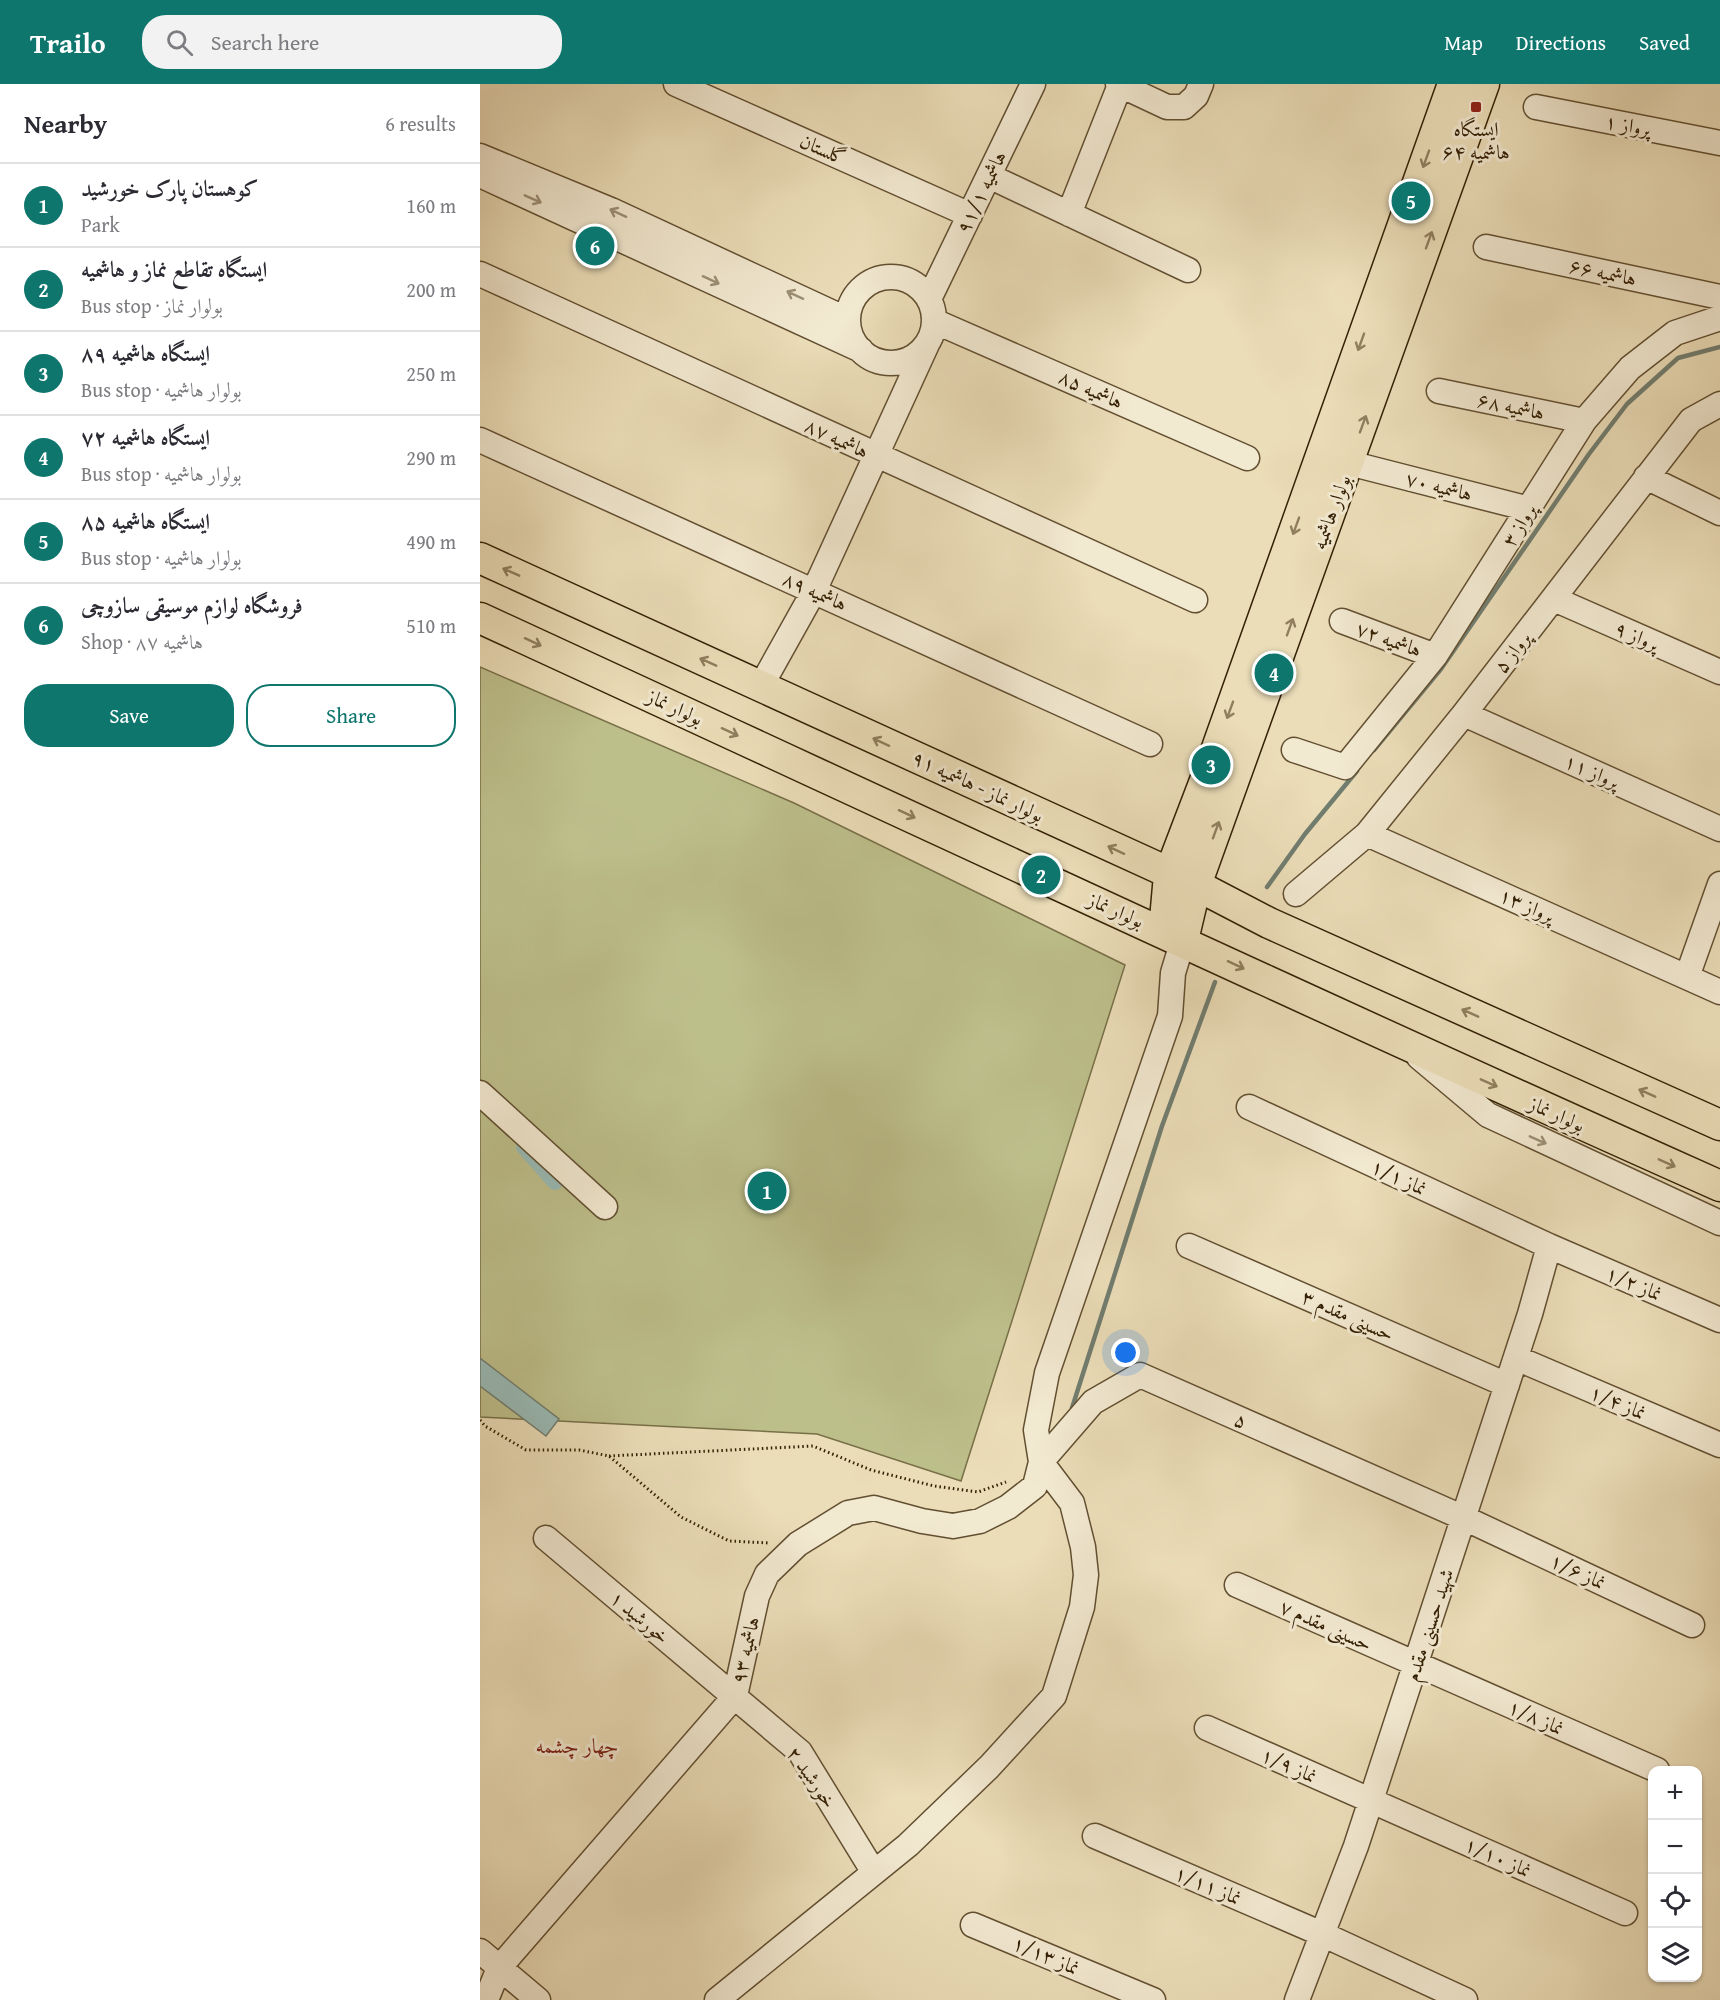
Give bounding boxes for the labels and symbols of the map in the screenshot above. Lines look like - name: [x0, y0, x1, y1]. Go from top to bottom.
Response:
- marker: ایستگاه هاشمیه ۶۴: [1469, 100, 1483, 114]
- street label: پرواز ۱: [1603, 106, 1656, 144]
- place label: ایستگاه هاشمیه ۶۴: [1442, 114, 1510, 166]
- street label: گلستان: [795, 126, 851, 172]
- street label: هاشمیه ۹۱/۱: [948, 145, 1013, 238]
- one-way arrow: [1420, 149, 1431, 168]
- pin: 5: [1392, 178, 1430, 224]
- one-way arrow: [524, 194, 542, 205]
- one-way arrow: [610, 207, 628, 219]
- pin: 6: [576, 224, 614, 268]
- one-way arrow: [1424, 231, 1435, 250]
- street label: هاشمیه ۶۶: [1567, 250, 1639, 293]
- one-way arrow: [701, 275, 719, 287]
- one-way arrow: [787, 289, 805, 300]
- one-way arrow: [1354, 333, 1365, 351]
- street label: هاشمیه ۸۵: [1054, 361, 1128, 416]
- street label: هاشمیه ۶۸: [1475, 384, 1547, 427]
- street label: هاشمیه ۸۷: [800, 410, 874, 465]
- one-way arrow: [1358, 415, 1369, 434]
- street label: هاشمیه ۷۰: [1403, 463, 1476, 508]
- street label: بولوار هاشمیه: [1304, 470, 1357, 553]
- street label: پرواز ۳: [1494, 495, 1544, 552]
- one-way arrow: [1289, 516, 1300, 535]
- street label: هاشمیه ۸۹: [778, 563, 852, 618]
- one-way arrow: [503, 566, 521, 578]
- street label: هاشمیه ۷۲: [1352, 613, 1426, 664]
- street label: پرواز ۹: [1610, 613, 1666, 659]
- one-way arrow: [1285, 618, 1296, 637]
- street label: پرواز ۵: [1486, 623, 1539, 679]
- one-way arrow: [524, 637, 542, 649]
- pin: 4: [1254, 650, 1294, 696]
- one-way arrow: [699, 656, 718, 667]
- street label: بولوار نماز: [640, 680, 708, 732]
- one-way arrow: [1224, 700, 1235, 719]
- one-way arrow: [720, 727, 738, 739]
- one-way arrow: [873, 735, 891, 747]
- street label: بولوار نماز - هاشمیه ۹۱: [907, 742, 1049, 829]
- pin: 3: [1192, 742, 1230, 788]
- street label: پرواز ۱۱: [1560, 746, 1627, 797]
- one-way arrow: [897, 808, 915, 820]
- one-way arrow: [1211, 821, 1222, 840]
- one-way arrow: [1107, 844, 1125, 855]
- pin: 2: [1022, 852, 1060, 898]
- street label: پرواز ۱۳: [1495, 880, 1562, 931]
- street label: بولوار نماز: [1081, 883, 1149, 935]
- one-way arrow: [1227, 960, 1245, 972]
- one-way arrow: [1461, 1007, 1479, 1018]
- one-way arrow: [1480, 1078, 1498, 1089]
- one-way arrow: [1639, 1086, 1657, 1098]
- street label: بولوار نماز: [1522, 1087, 1590, 1139]
- one-way arrow: [1529, 1135, 1547, 1147]
- street label: نماز ۱/۱: [1367, 1151, 1432, 1202]
- one-way arrow: [1658, 1158, 1676, 1169]
- pin: 1: [748, 1168, 786, 1214]
- street label: نماز ۱/۲: [1602, 1258, 1667, 1307]
- street label: حسینی مقدم ۳: [1296, 1281, 1399, 1351]
- your location: [1111, 1338, 1140, 1367]
- street label: نماز ۱/۴: [1586, 1377, 1651, 1426]
- street label: ۵: [1230, 1404, 1252, 1435]
- street label: نماز ۱/۶: [1546, 1545, 1611, 1596]
- street label: شهید حسینی مقدم: [1397, 1565, 1464, 1686]
- street label: خورشید ۱: [604, 1583, 676, 1650]
- street label: حسینی مقدم ۷: [1274, 1591, 1377, 1661]
- street label: هاشمیه ۹۳: [723, 1614, 766, 1686]
- street label: نماز ۱/۸: [1504, 1691, 1569, 1742]
- district label: چهار چشمه: [535, 1730, 619, 1761]
- street label: نماز ۱/۹: [1257, 1739, 1322, 1790]
- street label: خورشید ۲: [781, 1740, 844, 1814]
- street label: نماز ۱/۱۰: [1460, 1829, 1536, 1884]
- street label: نماز ۱/۱۱: [1170, 1857, 1246, 1912]
- street label: نماز ۱/۱۳: [1008, 1927, 1084, 1982]

